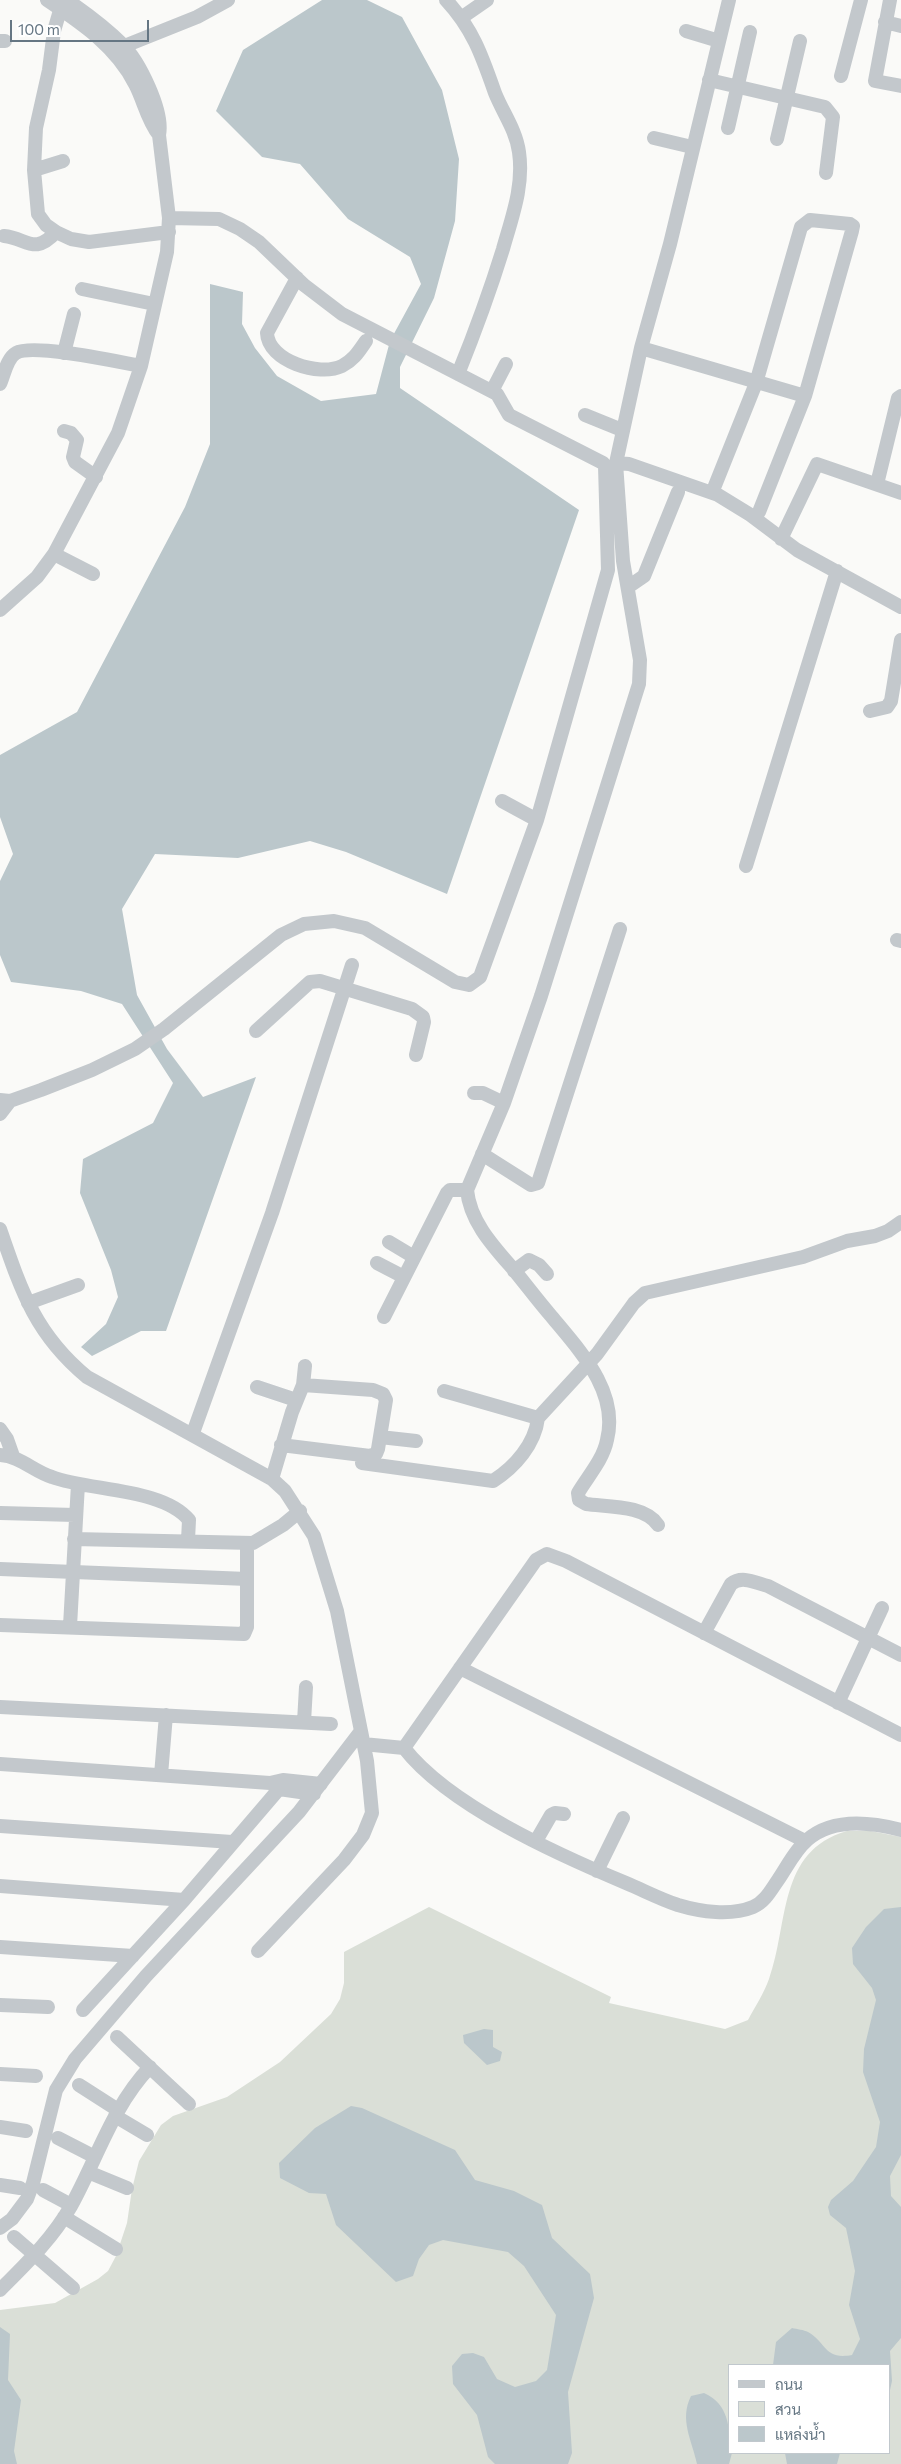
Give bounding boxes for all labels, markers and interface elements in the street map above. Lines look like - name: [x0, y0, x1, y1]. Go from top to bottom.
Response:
- scale bar: [12, 10, 151, 42]
- text: 100 m: [18, 20, 60, 38]
- legend: [728, 2364, 891, 2454]
- text: ถนน: [775, 2375, 803, 2393]
- text: สวน: [775, 2400, 801, 2418]
- text: แหล่งน้ำ: [775, 2425, 826, 2443]

